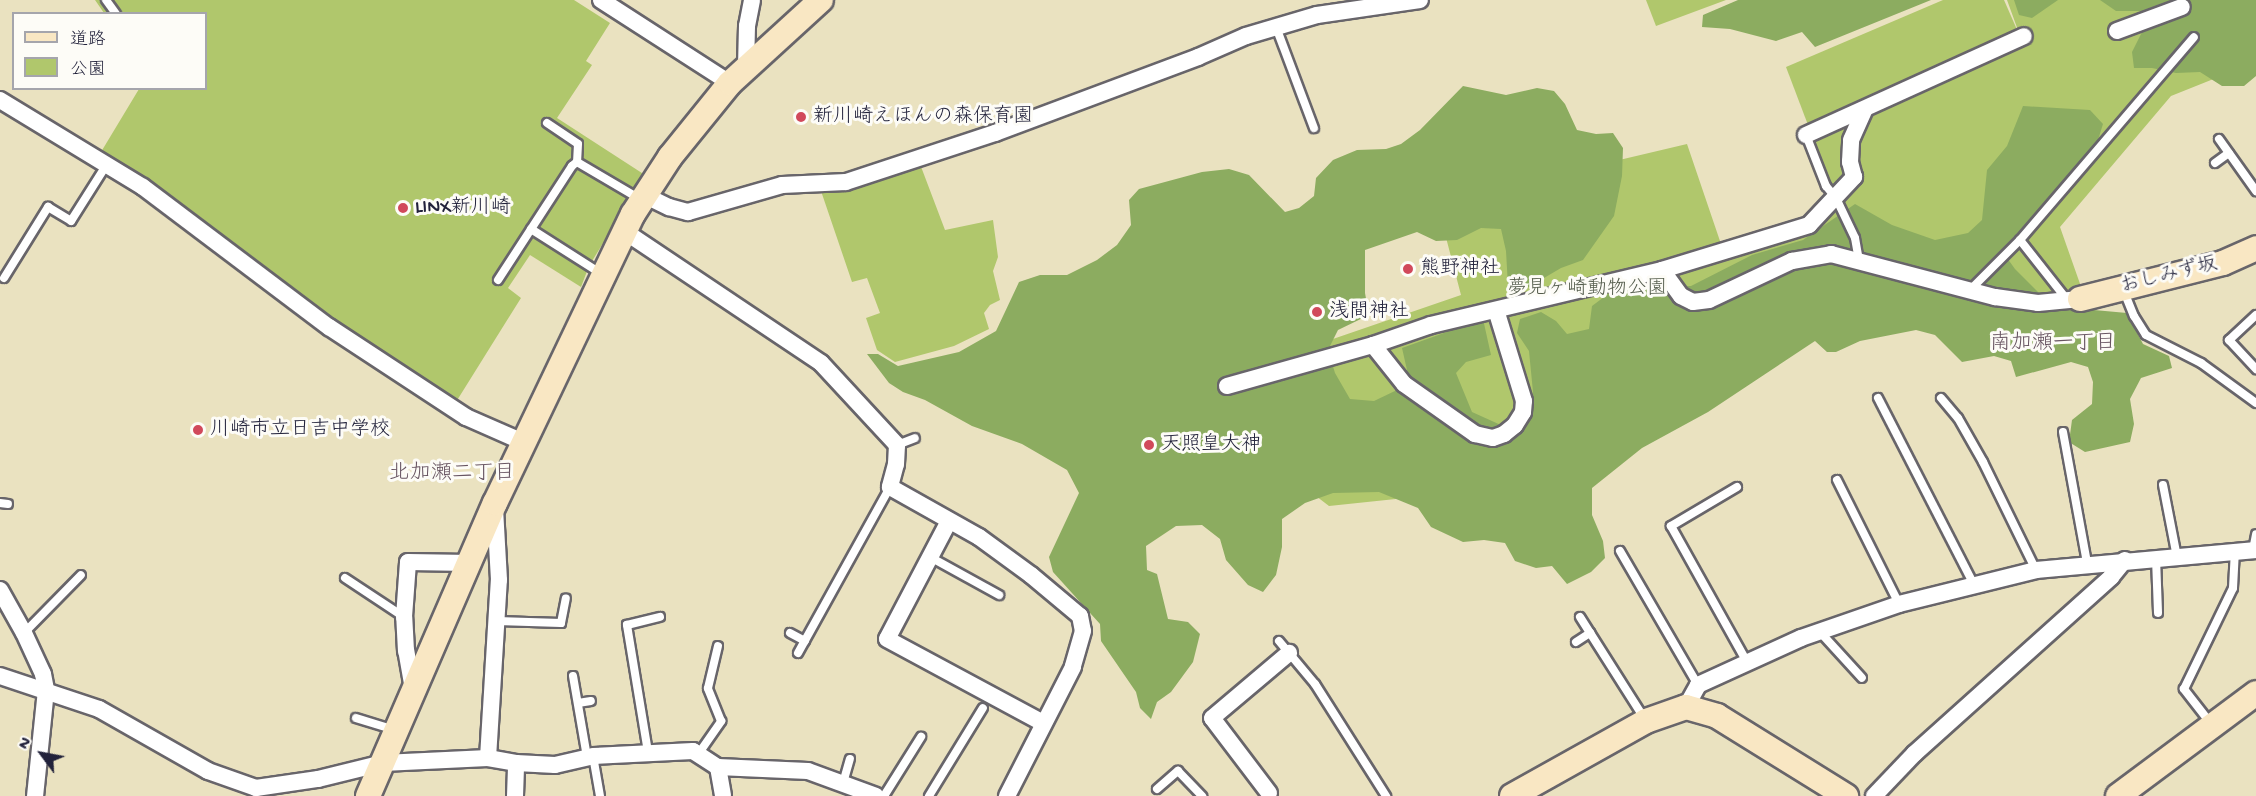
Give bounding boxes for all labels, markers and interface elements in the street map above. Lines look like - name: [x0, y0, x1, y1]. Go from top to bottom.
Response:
- legend: [12, 12, 207, 90]
- text: 道路: [70, 30, 106, 51]
- text: 公園: [70, 60, 106, 81]
- place label: 新川崎えほんの森保育園: [813, 105, 1033, 129]
- marker: 新川崎えほんの森保育園: [794, 110, 808, 124]
- place label: LINX新川崎: [415, 196, 511, 220]
- marker: LINX新川崎: [396, 201, 410, 215]
- street label: おしみず坂: [2118, 252, 2220, 300]
- place label: 熊野神社: [1420, 257, 1500, 281]
- marker: 熊野神社: [1401, 262, 1415, 276]
- park label: 夢見ヶ崎動物公園: [1507, 277, 1667, 301]
- place label: 浅間神社: [1329, 300, 1409, 324]
- marker: 浅間神社: [1310, 305, 1324, 319]
- district label: 南加瀬一丁目: [1990, 332, 2116, 358]
- place label: 川崎市立日吉中学校: [210, 418, 390, 442]
- marker: 川崎市立日吉中学校: [191, 423, 205, 437]
- place label: 天照皇大神: [1161, 433, 1261, 457]
- marker: 天照皇大神: [1142, 438, 1156, 452]
- district label: 北加瀬二丁目: [389, 462, 515, 488]
- north arrow: [12, 724, 72, 784]
- text: N: [15, 735, 37, 754]

